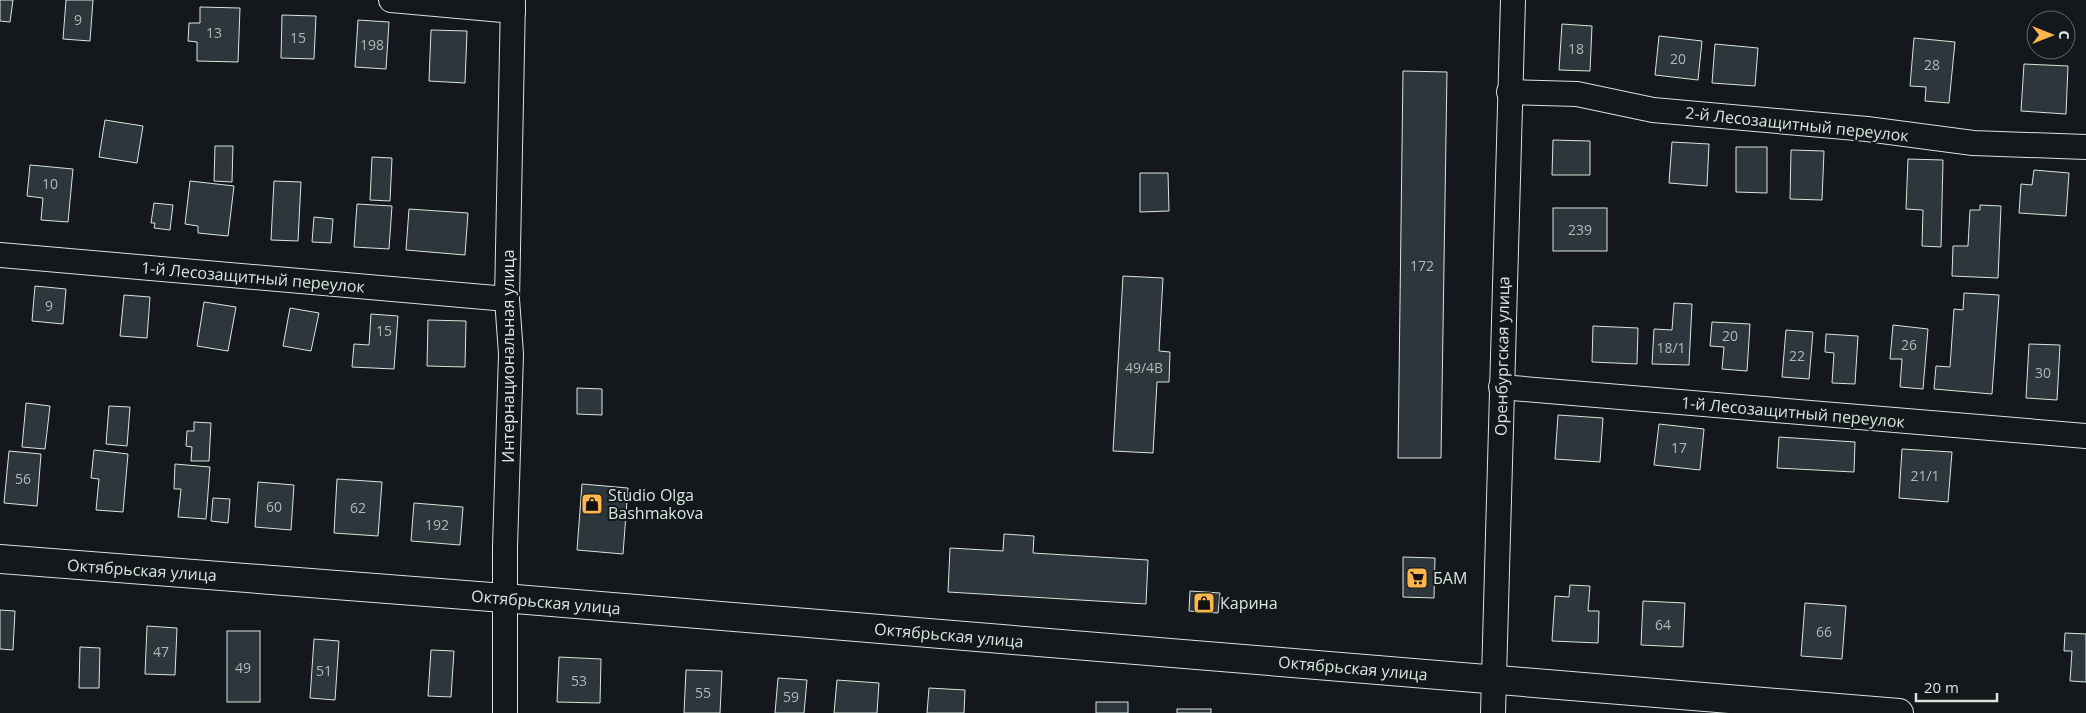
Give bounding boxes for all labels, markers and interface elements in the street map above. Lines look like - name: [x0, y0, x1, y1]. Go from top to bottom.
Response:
- house number: 9: [74, 10, 82, 29]
- north arrow: [2026, 10, 2076, 60]
- house number: 13: [206, 23, 222, 42]
- house number: 15: [290, 28, 306, 47]
- text: С: [2055, 31, 2074, 40]
- house number: 198: [360, 35, 384, 54]
- house number: 18: [1568, 39, 1584, 58]
- house number: 20: [1670, 49, 1686, 68]
- house number: 28: [1924, 55, 1940, 74]
- street label: 2-й Лесозащитный переулок: [1684, 101, 1910, 147]
- house number: 10: [42, 174, 58, 193]
- house number: 239: [1568, 220, 1592, 239]
- street label: Интернациональная улица: [497, 249, 519, 463]
- street label: 1-й Лесозащитный переулок: [140, 256, 366, 298]
- house number: 172: [1410, 256, 1434, 275]
- street label: Оренбургская улица: [1490, 276, 1514, 436]
- house number: 9: [45, 296, 53, 315]
- house number: 15: [376, 321, 392, 340]
- house number: 20: [1722, 326, 1738, 345]
- house number: 26: [1901, 335, 1917, 354]
- house number: 18/1: [1656, 338, 1686, 357]
- house number: 22: [1789, 346, 1805, 365]
- house number: 49/4В: [1125, 358, 1163, 377]
- house number: 30: [2035, 363, 2051, 382]
- street label: 1-й Лесозащитный переулок: [1680, 391, 1906, 433]
- house number: 17: [1671, 438, 1687, 457]
- house number: 21/1: [1910, 466, 1940, 485]
- house number: 56: [15, 469, 31, 488]
- place label: Studio Olga Bashmakova: [608, 484, 703, 524]
- shop icon: Studio Olga Bashmakova: [580, 492, 604, 516]
- house number: 60: [266, 497, 282, 516]
- house number: 62: [350, 498, 366, 517]
- house number: 192: [425, 515, 449, 534]
- street label: Октябрьская улица: [66, 554, 218, 586]
- supermarket icon: БАМ: [1405, 566, 1429, 590]
- place label: БАМ: [1433, 567, 1467, 589]
- street label: Октябрьская улица: [470, 585, 622, 619]
- shop icon: Карина: [1192, 591, 1216, 615]
- place label: Карина: [1220, 592, 1278, 614]
- house number: 64: [1655, 615, 1671, 634]
- street label: Октябрьская улица: [873, 618, 1025, 652]
- house number: 66: [1816, 622, 1832, 641]
- house number: 47: [153, 642, 169, 661]
- street label: Октябрьская улица: [1277, 651, 1429, 685]
- house number: 49: [235, 658, 251, 677]
- house number: 51: [316, 661, 332, 680]
- scale bar: [1916, 670, 1997, 702]
- house number: 53: [571, 671, 587, 690]
- text: 20 m: [1924, 677, 1959, 697]
- house number: 55: [695, 683, 711, 702]
- house number: 59: [783, 687, 799, 706]

